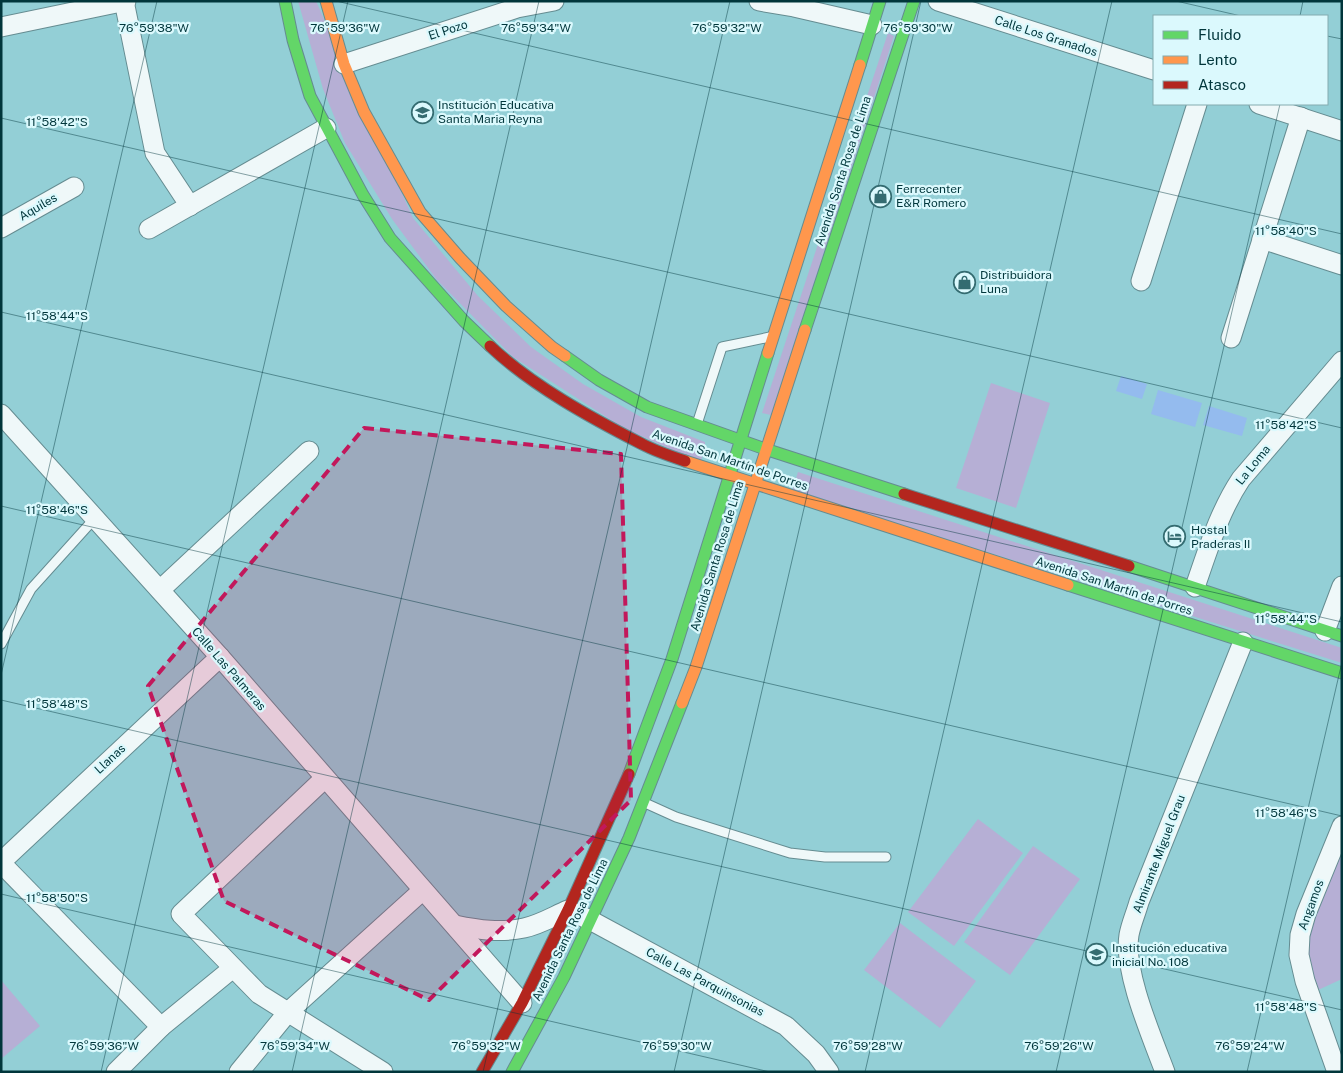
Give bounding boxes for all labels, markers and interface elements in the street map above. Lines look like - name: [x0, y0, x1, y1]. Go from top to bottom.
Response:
- street label: Calle Los Granados: [993, 13, 1099, 59]
- legend: [1153, 15, 1328, 105]
- street label: El Pozo: [427, 17, 470, 43]
- text: 76°59'38"W: [119, 21, 190, 35]
- text: 76°59'36"W: [310, 21, 380, 35]
- text: 76°59'34"W: [501, 21, 571, 35]
- text: 76°59'32"W: [692, 21, 762, 35]
- text: 76°59'30"W: [883, 21, 953, 35]
- text: Fluido: [1198, 26, 1241, 43]
- text: Lento: [1198, 51, 1237, 68]
- text: Atasco: [1198, 76, 1246, 93]
- street label: Avenida Santa Rosa de Lima: [812, 94, 874, 248]
- place label: Institución Educativa Santa Maria Reyna: [438, 98, 554, 126]
- school or university icon: Institución Educativa Santa Maria Reyna: [410, 100, 434, 124]
- text: 11°58'42"S: [26, 115, 88, 129]
- place label: Ferrecenter E&R Romero: [896, 182, 966, 210]
- shop icon: Ferrecenter E&R Romero: [868, 184, 892, 208]
- street label: Aquiles: [16, 190, 60, 224]
- text: 11°58'40"S: [1255, 224, 1317, 238]
- place label: Distribuidora Luna: [980, 268, 1052, 296]
- shop icon: Distribuidora Luna: [952, 270, 976, 294]
- text: 11°58'44"S: [26, 309, 88, 323]
- text: 11°58'42"S: [1255, 418, 1317, 432]
- street label: Avenida San Martín de Porres: [650, 427, 810, 493]
- street label: La Loma: [1233, 442, 1273, 488]
- street label: Avenida Santa Rosa de Lima: [687, 479, 747, 633]
- text: 11°58'46"S: [26, 503, 88, 517]
- place label: Hostal Praderas II: [1191, 523, 1251, 551]
- hotel icon: Hostal Praderas II: [1163, 525, 1187, 549]
- street label: Avenida San Martín de Porres: [1034, 554, 1194, 618]
- text: 11°58'44"S: [1255, 612, 1317, 626]
- street label: Calle Las Palmeras: [189, 625, 269, 713]
- text: 11°58'48"S: [26, 697, 88, 711]
- street label: Llanas: [92, 741, 128, 777]
- street label: Almirante Miguel Grau: [1130, 793, 1188, 915]
- text: 11°58'46"S: [1255, 806, 1317, 820]
- street label: Avenida Santa Rosa de Lima: [529, 857, 611, 1003]
- street label: Angamos: [1295, 878, 1327, 932]
- text: 11°58'50"S: [26, 891, 88, 905]
- place label: Institución educativa inicial No. 108: [1112, 941, 1227, 969]
- school or university icon: Institución educativa inicial No. 108: [1084, 943, 1108, 967]
- street label: Calle Las Parquinsonias: [644, 945, 766, 1019]
- text: 11°58'48"S: [1255, 1000, 1317, 1014]
- text: 76°59'36"W: [69, 1039, 139, 1053]
- text: 76°59'34"W: [260, 1039, 330, 1053]
- text: 76°59'32"W: [451, 1039, 521, 1053]
- text: 76°59'30"W: [642, 1039, 712, 1053]
- text: 76°59'28"W: [833, 1039, 903, 1053]
- text: 76°59'26"W: [1024, 1039, 1094, 1053]
- text: 76°59'24"W: [1215, 1039, 1285, 1053]

